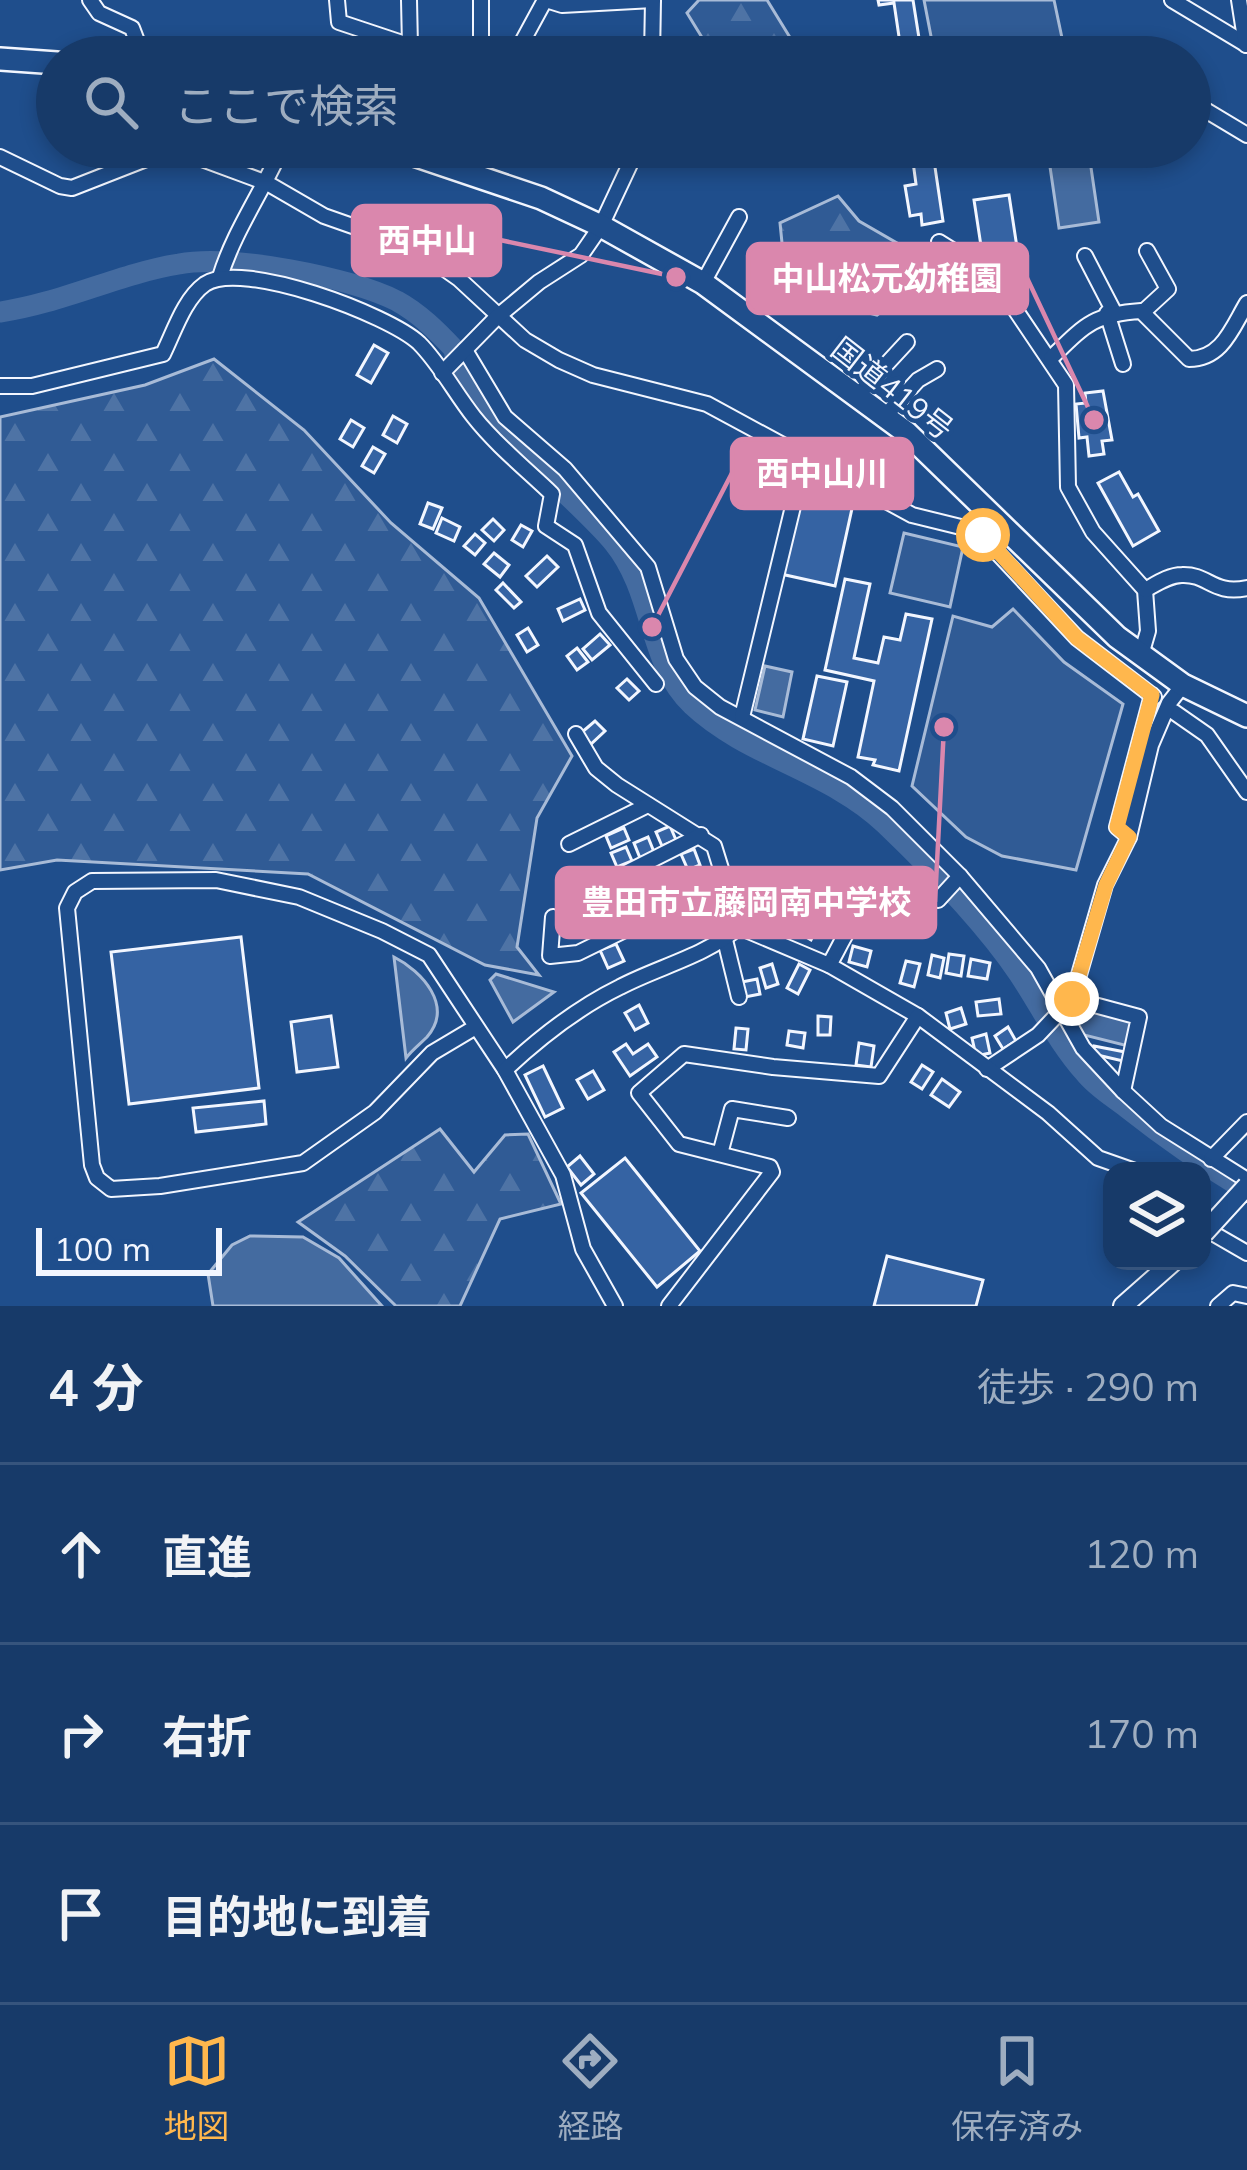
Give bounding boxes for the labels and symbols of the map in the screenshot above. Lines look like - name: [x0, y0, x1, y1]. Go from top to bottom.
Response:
- callout: 西中山: [353, 206, 500, 275]
- text: 西中山: [378, 219, 477, 260]
- callout: 中山松元幼稚園: [748, 244, 1027, 313]
- text: 中山松元幼稚園: [772, 257, 1003, 298]
- street label: 国道419号: [824, 329, 961, 448]
- callout: 西中山川: [732, 439, 912, 508]
- text: 西中山川: [756, 452, 888, 493]
- route start: [956, 508, 1010, 562]
- callout: 豊田市立藤岡南中学校: [557, 868, 935, 937]
- text: 豊田市立藤岡南中学校: [581, 881, 911, 922]
- route end: [1045, 972, 1099, 1026]
- scale bar: [36, 1222, 222, 1275]

